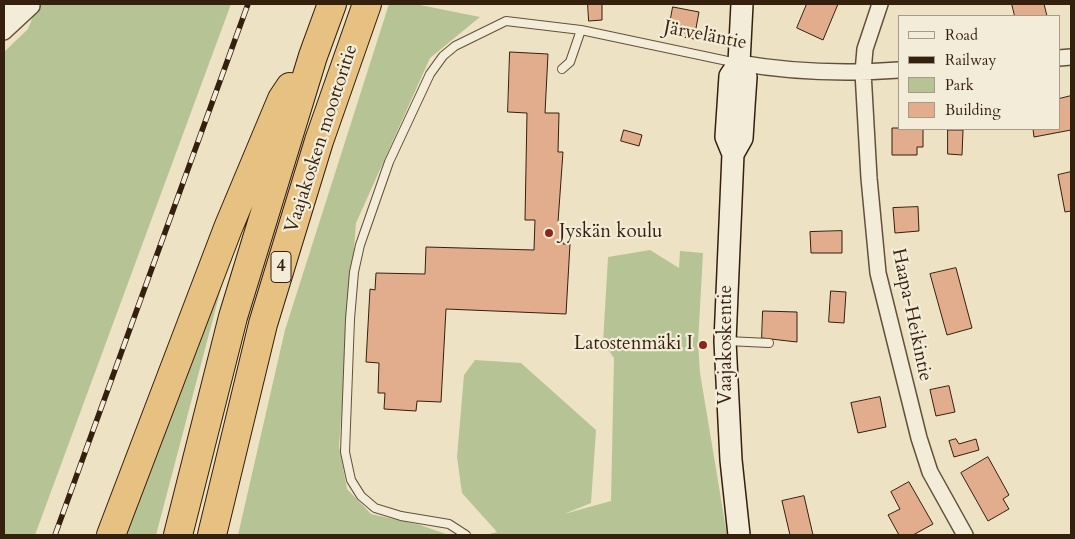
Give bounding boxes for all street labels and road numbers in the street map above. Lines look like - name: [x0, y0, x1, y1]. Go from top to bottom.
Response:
- street label: Järveläntie: [662, 17, 748, 55]
- street label: Vaajakosken moottoritie: [281, 42, 363, 236]
- street label: Haapa-Heikintie: [886, 246, 936, 384]
- road number: 4: [271, 252, 291, 282]
- street label: Vaajakoskentie: [716, 285, 738, 405]

